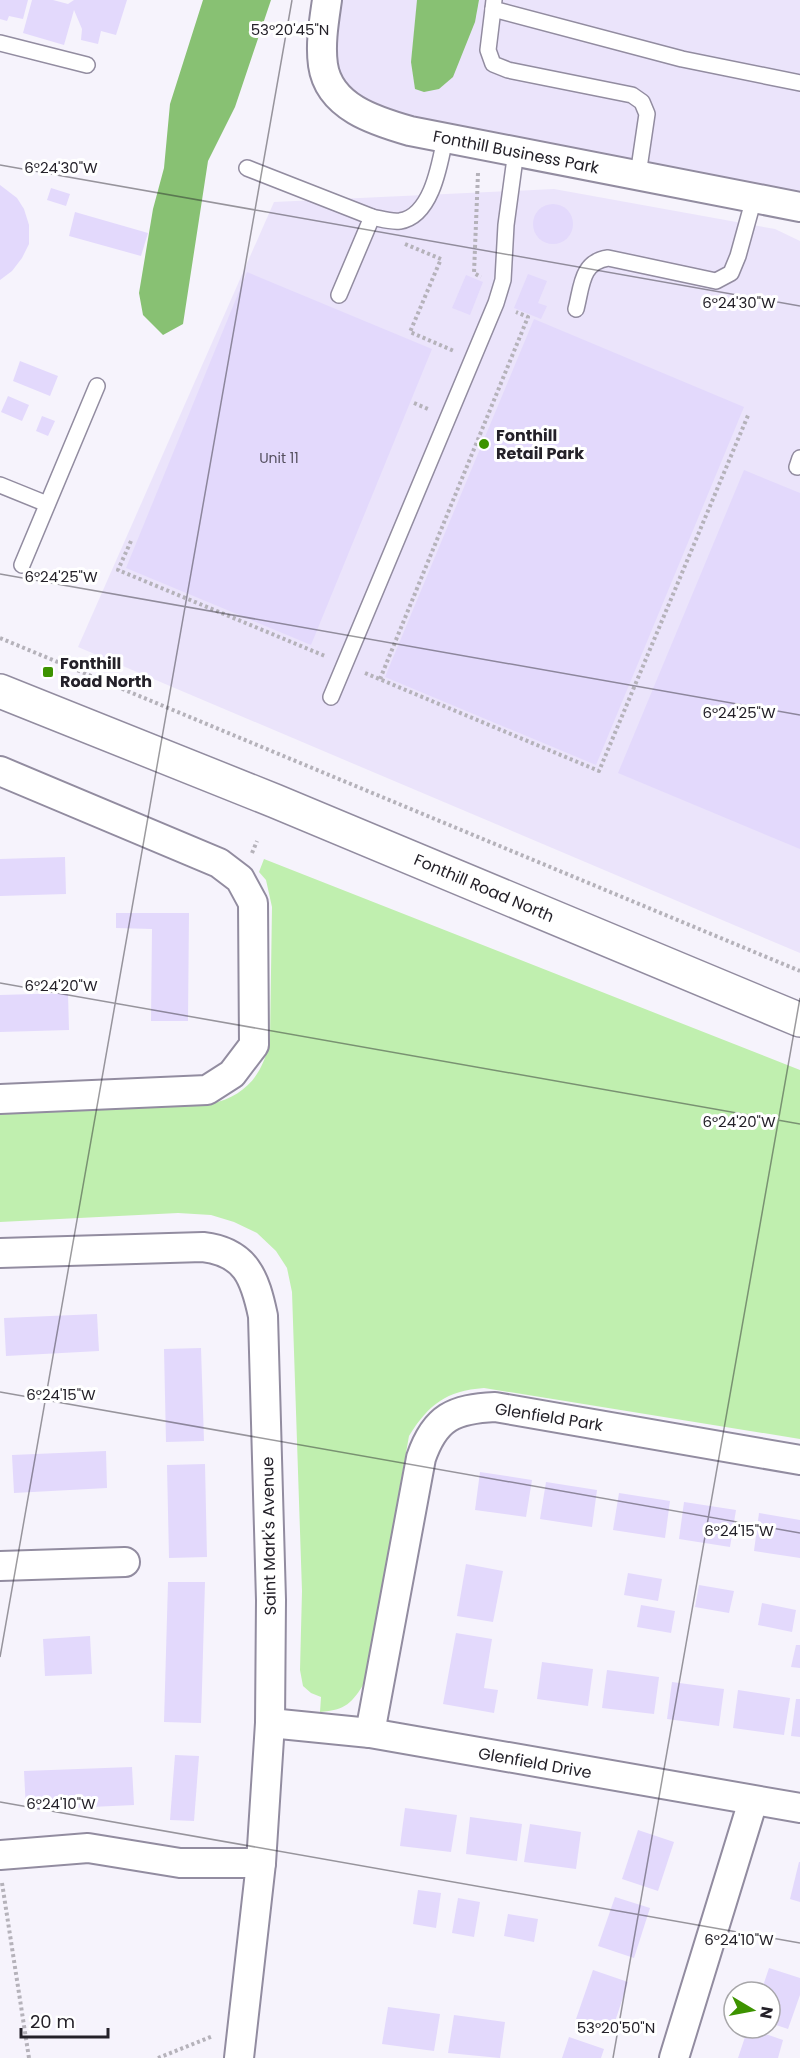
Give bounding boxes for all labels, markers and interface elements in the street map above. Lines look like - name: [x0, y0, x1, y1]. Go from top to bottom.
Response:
- text: 53°20'45"N: [251, 19, 329, 40]
- street label: Fonthill Business Park: [431, 125, 602, 180]
- text: 6°24'30"W: [24, 157, 98, 178]
- text: 6°24'30"W: [702, 292, 776, 313]
- place label: Fonthill Retail Park: [496, 424, 584, 465]
- marker: Fonthill Retail Park: [477, 437, 491, 451]
- house number: Unit 11: [259, 448, 299, 468]
- text: 6°24'25"W: [24, 566, 98, 587]
- place label: Fonthill Road North: [60, 652, 152, 693]
- marker: Fonthill Road North: [41, 665, 55, 679]
- text: 6°24'25"W: [702, 702, 776, 723]
- street label: Fonthill Road North: [410, 848, 558, 928]
- text: 6°24'20"W: [24, 975, 98, 996]
- text: 6°24'20"W: [702, 1111, 776, 1132]
- text: 6°24'15"W: [26, 1384, 96, 1405]
- street label: Glenfield Park: [493, 1397, 605, 1437]
- street label: Saint Mark's Avenue: [256, 1456, 282, 1615]
- text: 6°24'15"W: [704, 1520, 774, 1541]
- street label: Glenfield Drive: [476, 1742, 594, 1784]
- text: 6°24'10"W: [26, 1793, 96, 1814]
- text: 6°24'10"W: [704, 1929, 774, 1950]
- north arrow: [722, 1980, 782, 2040]
- scale bar: [21, 2001, 108, 2039]
- text: N: [754, 2005, 779, 2020]
- text: 20 m: [30, 2009, 75, 2034]
- text: 53°20'50"N: [577, 2017, 655, 2038]

